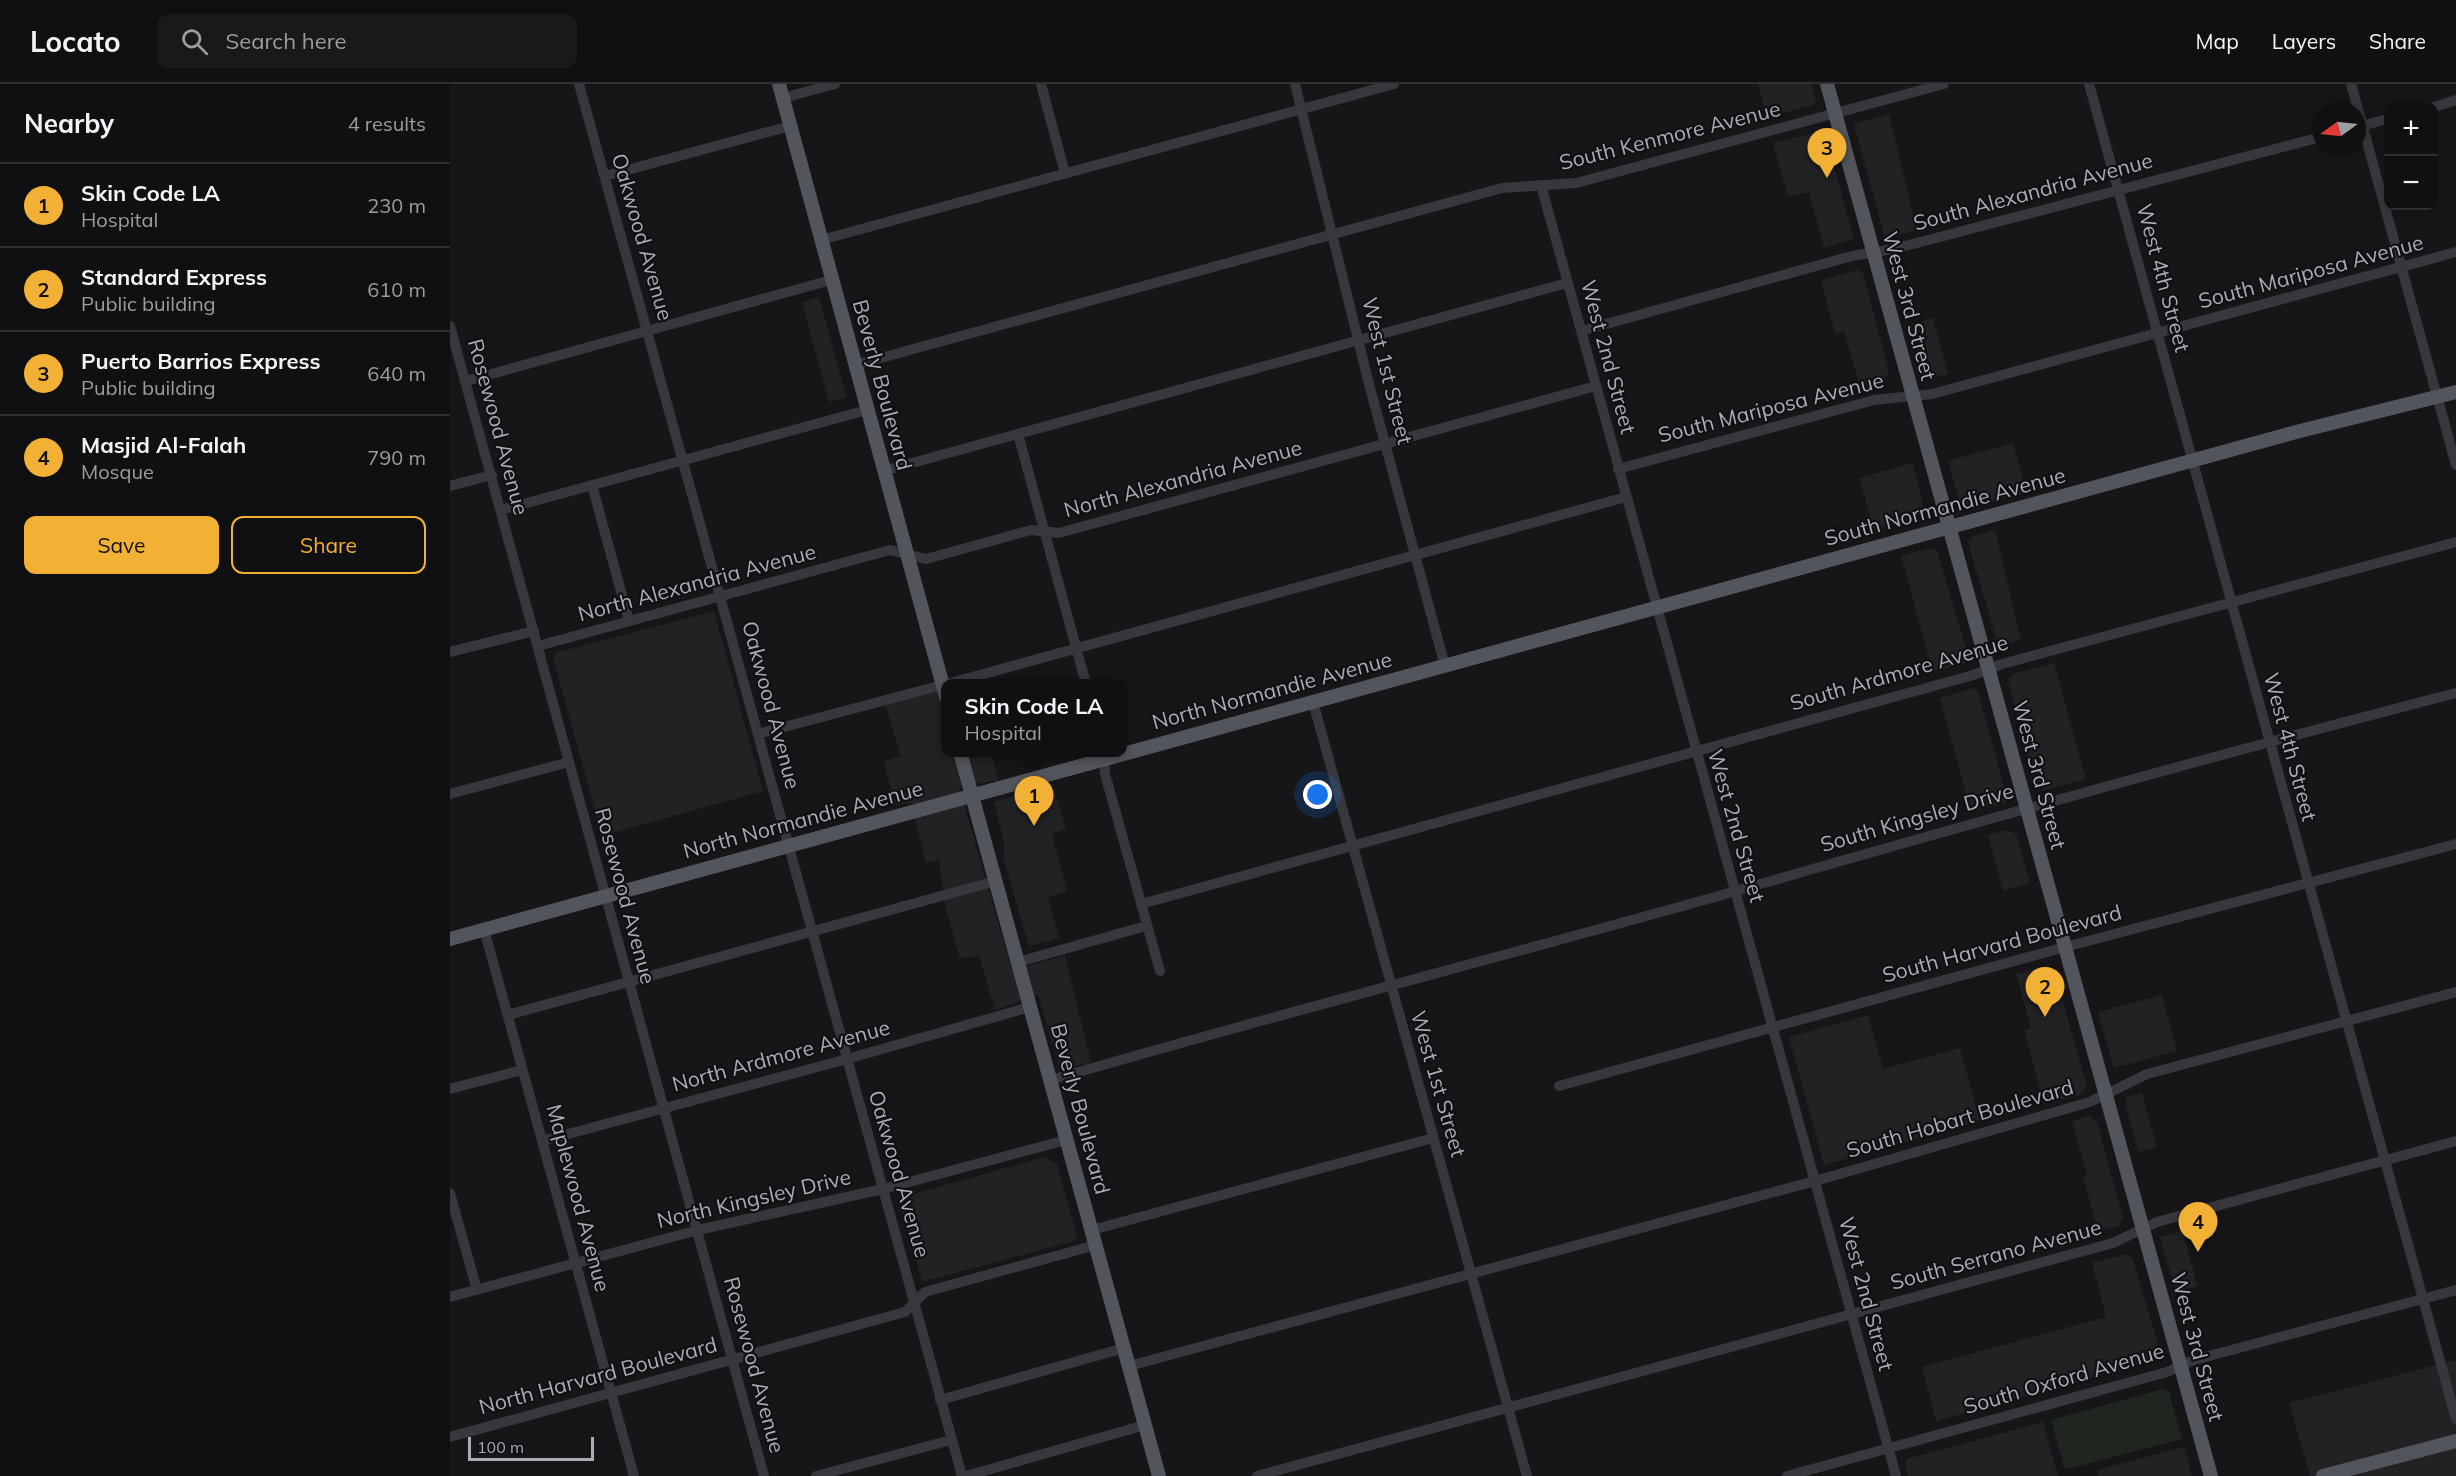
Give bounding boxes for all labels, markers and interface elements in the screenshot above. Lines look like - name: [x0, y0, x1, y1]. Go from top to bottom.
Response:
- search box: [157, 14, 577, 68]
- text: Locato: [30, 24, 121, 59]
- icon: search: [178, 25, 211, 58]
- text: Search here: [226, 27, 346, 55]
- text: Map: [2196, 28, 2239, 54]
- text: Layers: [2272, 28, 2336, 54]
- text: Share: [2369, 28, 2426, 54]
- street label: South Kenmore Avenue: [1556, 95, 1783, 175]
- north arrow: [2312, 102, 2366, 156]
- map controls: [2384, 102, 2438, 210]
- button: +: [2384, 102, 2438, 156]
- text: Nearby: [24, 107, 114, 140]
- text: 4 results: [348, 111, 426, 136]
- pin: 3: [1808, 128, 1846, 178]
- street label: South Alexandria Avenue: [1910, 147, 2155, 236]
- street label: Oakwood Avenue: [607, 150, 679, 323]
- button: −: [2384, 156, 2438, 210]
- text: Skin Code LA: [81, 179, 220, 207]
- text: 1: [38, 193, 50, 218]
- text: 230 m: [367, 193, 426, 218]
- street label: West 4th Street: [2132, 201, 2196, 355]
- text: Hospital: [81, 207, 158, 232]
- street label: South Mariposa Avenue: [2195, 228, 2426, 314]
- street label: West 3rd Street: [1878, 229, 1942, 383]
- text: Standard Express: [81, 263, 267, 291]
- text: 2: [38, 277, 50, 302]
- text: 610 m: [367, 277, 426, 302]
- street label: West 2nd Street: [1576, 277, 1642, 436]
- text: Public building: [81, 291, 216, 316]
- street label: West 1st Street: [1357, 295, 1419, 447]
- street label: Beverly Boulevard: [848, 297, 918, 473]
- street label: Rosewood Avenue: [463, 336, 535, 518]
- text: Puerto Barrios Express: [81, 347, 321, 375]
- text: 3: [38, 361, 50, 386]
- text: 640 m: [367, 361, 426, 386]
- street label: South Mariposa Avenue: [1655, 366, 1886, 448]
- text: Public building: [81, 375, 216, 400]
- text: Masjid Al-Falah: [81, 431, 246, 459]
- street label: North Alexandria Avenue: [1061, 434, 1305, 522]
- text: 4: [38, 445, 50, 470]
- text: 790 m: [367, 445, 426, 470]
- text: Mosque: [81, 459, 154, 484]
- street label: South Normandie Avenue: [1821, 461, 2068, 551]
- button: Save: [24, 516, 219, 574]
- button: Share: [231, 516, 426, 574]
- street label: North Alexandria Avenue: [575, 538, 819, 626]
- street label: Oakwood Avenue: [737, 618, 807, 791]
- street label: South Ardmore Avenue: [1787, 628, 2011, 716]
- street label: North Normandie Avenue: [1149, 645, 1395, 735]
- street label: West 4th Street: [2259, 670, 2323, 824]
- popup: [941, 679, 1127, 757]
- text: Skin Code LA: [965, 692, 1103, 720]
- street label: West 3rd Street: [2008, 698, 2072, 852]
- text: Hospital: [965, 720, 1042, 745]
- street label: West 2nd Street: [1703, 746, 1771, 905]
- street label: North Normandie Avenue: [680, 774, 926, 864]
- pin: 1: [1014, 776, 1054, 826]
- street label: South Kingsley Drive: [1817, 777, 2016, 857]
- your location: [1303, 780, 1332, 809]
- street label: Rosewood Avenue: [590, 805, 662, 987]
- street label: South Harvard Boulevard: [1879, 899, 2124, 988]
- pin: 2: [2026, 968, 2064, 1017]
- street label: West 1st Street: [1406, 1008, 1472, 1160]
- street label: North Ardmore Avenue: [669, 1013, 893, 1097]
- street label: Beverly Boulevard: [1046, 1021, 1116, 1197]
- street label: South Hobart Boulevard: [1843, 1073, 2076, 1163]
- street label: Oakwood Avenue: [864, 1087, 936, 1260]
- street label: Maplewood Avenue: [541, 1101, 616, 1294]
- street label: North Kingsley Drive: [654, 1163, 853, 1233]
- pin: 4: [2178, 1202, 2218, 1252]
- street label: South Serrano Avenue: [1887, 1213, 2104, 1295]
- street label: West 2nd Street: [1834, 1214, 1900, 1373]
- street label: West 3rd Street: [2166, 1270, 2230, 1424]
- street label: Rosewood Avenue: [719, 1274, 791, 1456]
- street label: North Harvard Boulevard: [476, 1331, 720, 1419]
- street label: South Oxford Avenue: [1961, 1337, 2167, 1419]
- scale bar: [468, 1434, 594, 1462]
- text: 100 m: [477, 1437, 524, 1457]

